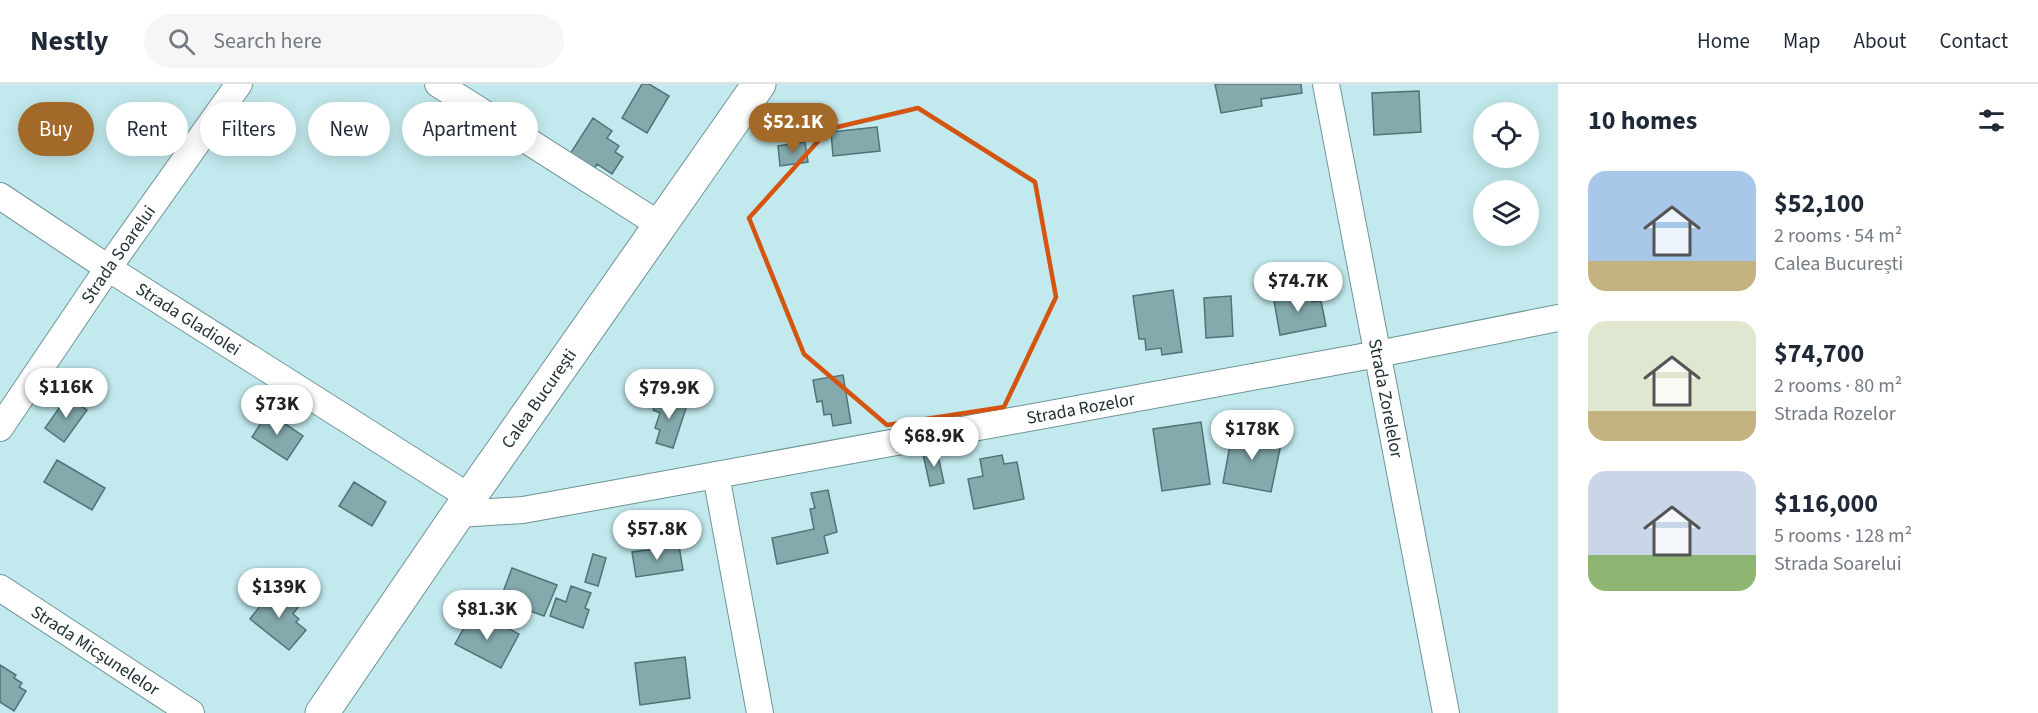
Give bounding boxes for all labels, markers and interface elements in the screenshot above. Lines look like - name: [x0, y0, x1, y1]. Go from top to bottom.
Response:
- search box: [144, 14, 564, 68]
- text: Nestly: [30, 21, 108, 61]
- icon: search: [165, 25, 198, 58]
- text: Search here: [213, 25, 322, 57]
- text: Home: [1697, 26, 1750, 56]
- text: Map: [1783, 26, 1821, 56]
- text: About: [1854, 26, 1906, 56]
- text: Contact: [1939, 26, 2008, 56]
- chip: Buy: [18, 102, 94, 156]
- chip: Rent: [106, 102, 188, 156]
- chip: Filters: [200, 102, 296, 156]
- chip: New: [308, 102, 390, 156]
- chip: Apartment: [402, 102, 538, 156]
- map controls: [1473, 102, 1539, 246]
- button: locate: [1473, 102, 1539, 168]
- text: 10 homes: [1588, 102, 1697, 139]
- pin: $52.1K: [744, 103, 842, 154]
- icon: filters: [1975, 104, 2008, 137]
- text: $52.1K: [763, 108, 823, 136]
- button: layers: [1473, 180, 1539, 246]
- text: $52,100: [1774, 185, 1864, 222]
- icon: home: [1636, 195, 1708, 267]
- street label: Strada Soarelui: [75, 200, 162, 309]
- text: 2 rooms · 54 m²: [1774, 222, 1902, 250]
- text: Calea București: [1774, 250, 1903, 278]
- pin: $74.7K: [1249, 262, 1347, 313]
- text: $74.7K: [1268, 267, 1328, 295]
- street label: Strada Gladiolei: [131, 277, 245, 362]
- text: $74,700: [1774, 335, 1864, 372]
- street label: Strada Zorelelor: [1362, 337, 1409, 461]
- street label: Calea București: [496, 344, 583, 454]
- icon: home: [1636, 345, 1708, 417]
- pin: $116K: [24, 368, 108, 419]
- pin: $79.9K: [620, 369, 718, 420]
- text: 2 rooms · 80 m²: [1774, 372, 1902, 400]
- text: $116K: [39, 373, 93, 401]
- text: $79.9K: [639, 374, 699, 402]
- pin: $73K: [241, 385, 313, 436]
- street label: Strada Rozelor: [1025, 387, 1138, 431]
- text: $73K: [255, 390, 299, 418]
- text: Strada Rozelor: [1774, 400, 1896, 428]
- pin: $178K: [1210, 410, 1294, 461]
- text: $178K: [1225, 415, 1279, 443]
- pin: $68.9K: [885, 417, 983, 468]
- text: $68.9K: [904, 422, 964, 450]
- text: $116,000: [1774, 485, 1878, 522]
- icon: home: [1636, 495, 1708, 567]
- pin: $57.8K: [608, 510, 706, 561]
- text: $57.8K: [627, 515, 687, 543]
- text: 5 rooms · 128 m²: [1774, 522, 1912, 550]
- text: Strada Soarelui: [1774, 550, 1902, 578]
- pin: $139K: [237, 568, 321, 619]
- text: $139K: [252, 573, 306, 601]
- pin: $81.3K: [438, 590, 536, 641]
- text: $81.3K: [457, 595, 517, 623]
- street label: Strada Micșunelelor: [26, 600, 165, 702]

